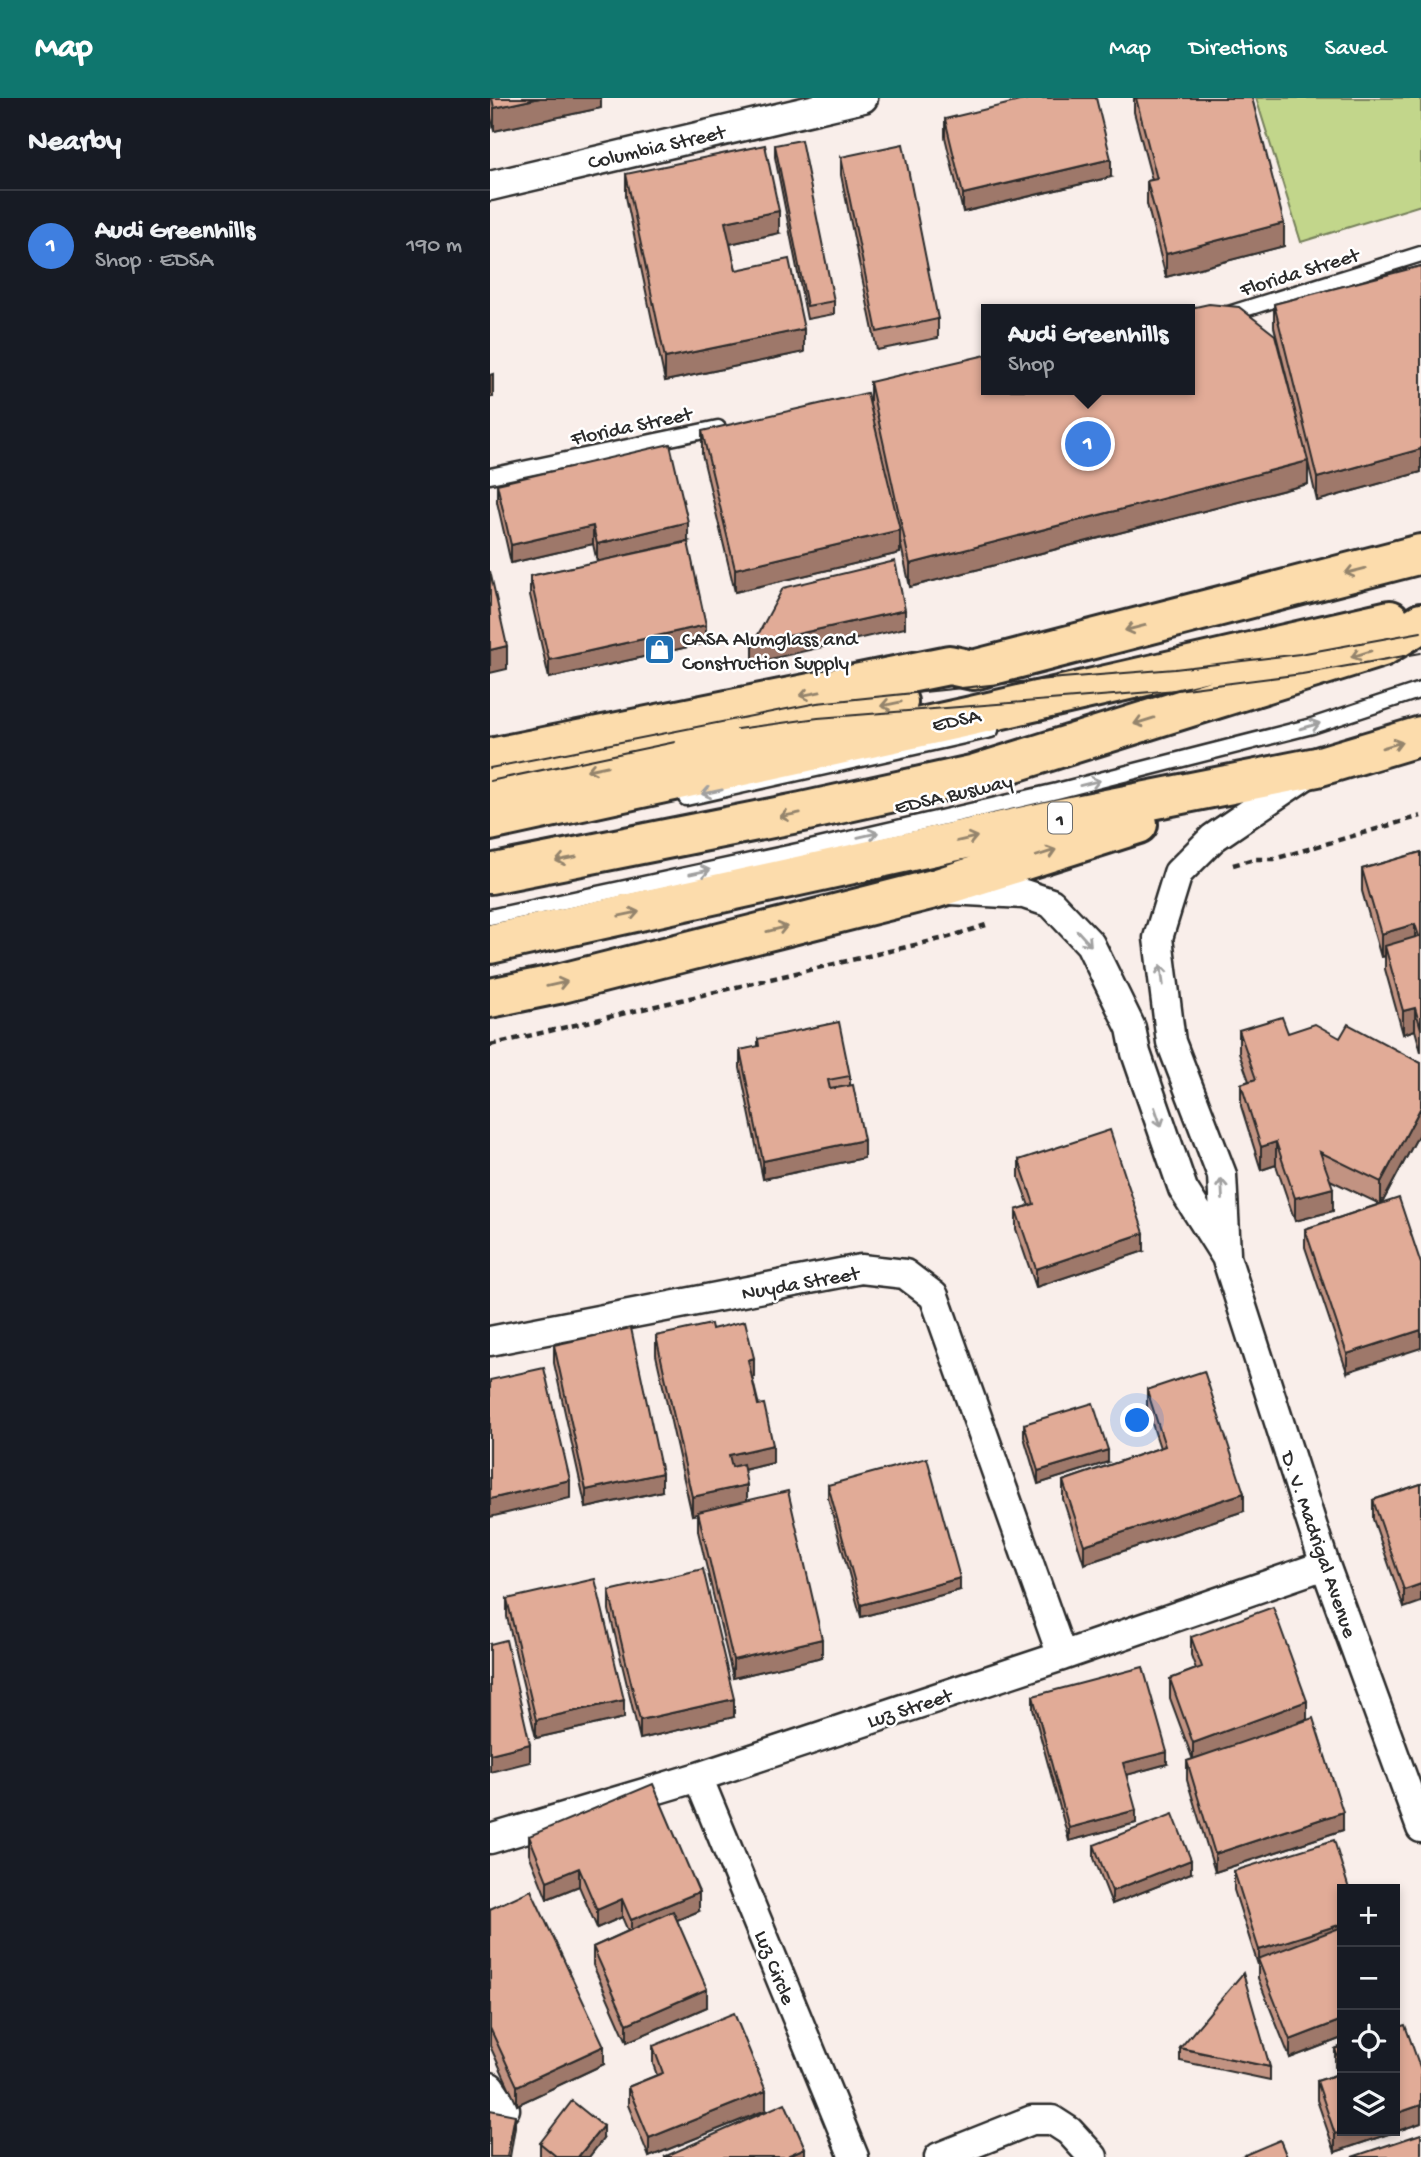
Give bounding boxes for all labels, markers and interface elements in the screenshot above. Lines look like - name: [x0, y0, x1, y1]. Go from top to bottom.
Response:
- text: Map: [35, 30, 92, 68]
- text: Map: [1109, 35, 1151, 64]
- text: Directions: [1189, 35, 1287, 64]
- text: Saved: [1325, 35, 1386, 64]
- street label: Columbia Street: [586, 121, 730, 177]
- text: Nearby: [28, 126, 121, 161]
- text: Audi Greenhills: [95, 217, 255, 248]
- text: 1: [46, 233, 56, 260]
- text: 190 m: [406, 233, 462, 260]
- street label: Florida Street: [1237, 244, 1365, 305]
- text: Shop · EDSA: [95, 248, 213, 275]
- popup: [981, 304, 1195, 395]
- text: Audi Greenhills: [1008, 321, 1168, 352]
- text: Shop: [1008, 352, 1054, 379]
- street label: Florida Street: [568, 403, 697, 454]
- pin: 1: [1065, 418, 1111, 470]
- one-way arrow: [1344, 565, 1367, 578]
- one-way arrow: [1124, 622, 1146, 635]
- place label: CASA Alumglass and Construction Supply: [682, 629, 859, 678]
- shop icon: CASA Alumglass and Construction Supply: [642, 633, 676, 667]
- one-way arrow: [1350, 648, 1372, 661]
- one-way arrow: [799, 687, 822, 701]
- one-way arrow: [880, 697, 903, 711]
- street label: EDSA: [930, 705, 985, 740]
- one-way arrow: [1133, 716, 1155, 729]
- one-way arrow: [1299, 719, 1321, 732]
- one-way arrow: [1381, 737, 1403, 750]
- one-way arrow: [586, 762, 609, 776]
- street label: EDSA Busway: [892, 771, 1015, 822]
- one-way arrow: [1078, 776, 1101, 789]
- one-way arrow: [701, 786, 724, 800]
- road number: 1: [1048, 803, 1072, 834]
- one-way arrow: [779, 808, 802, 822]
- one-way arrow: [857, 827, 879, 840]
- one-way arrow: [955, 832, 978, 845]
- one-way arrow: [1035, 846, 1057, 859]
- one-way arrow: [555, 853, 578, 866]
- one-way arrow: [688, 865, 711, 878]
- one-way arrow: [617, 906, 640, 920]
- one-way arrow: [766, 922, 788, 935]
- one-way arrow: [1076, 929, 1092, 947]
- one-way arrow: [1156, 964, 1169, 986]
- one-way arrow: [545, 977, 568, 990]
- one-way arrow: [1153, 1106, 1165, 1128]
- one-way arrow: [1216, 1178, 1229, 1201]
- street label: Nuyda Street: [740, 1262, 864, 1308]
- your location: [1120, 1403, 1154, 1437]
- street label: D. V. Madrigal Avenue: [1272, 1447, 1361, 1643]
- street label: Luz Street: [864, 1684, 958, 1736]
- map controls: [1337, 1884, 1400, 2136]
- button: +: [1337, 1884, 1400, 1947]
- street label: Luz Circle: [747, 1928, 799, 2010]
- button: −: [1337, 1947, 1400, 2010]
- button: locate: [1337, 2010, 1400, 2073]
- button: layers: [1337, 2073, 1400, 2136]

